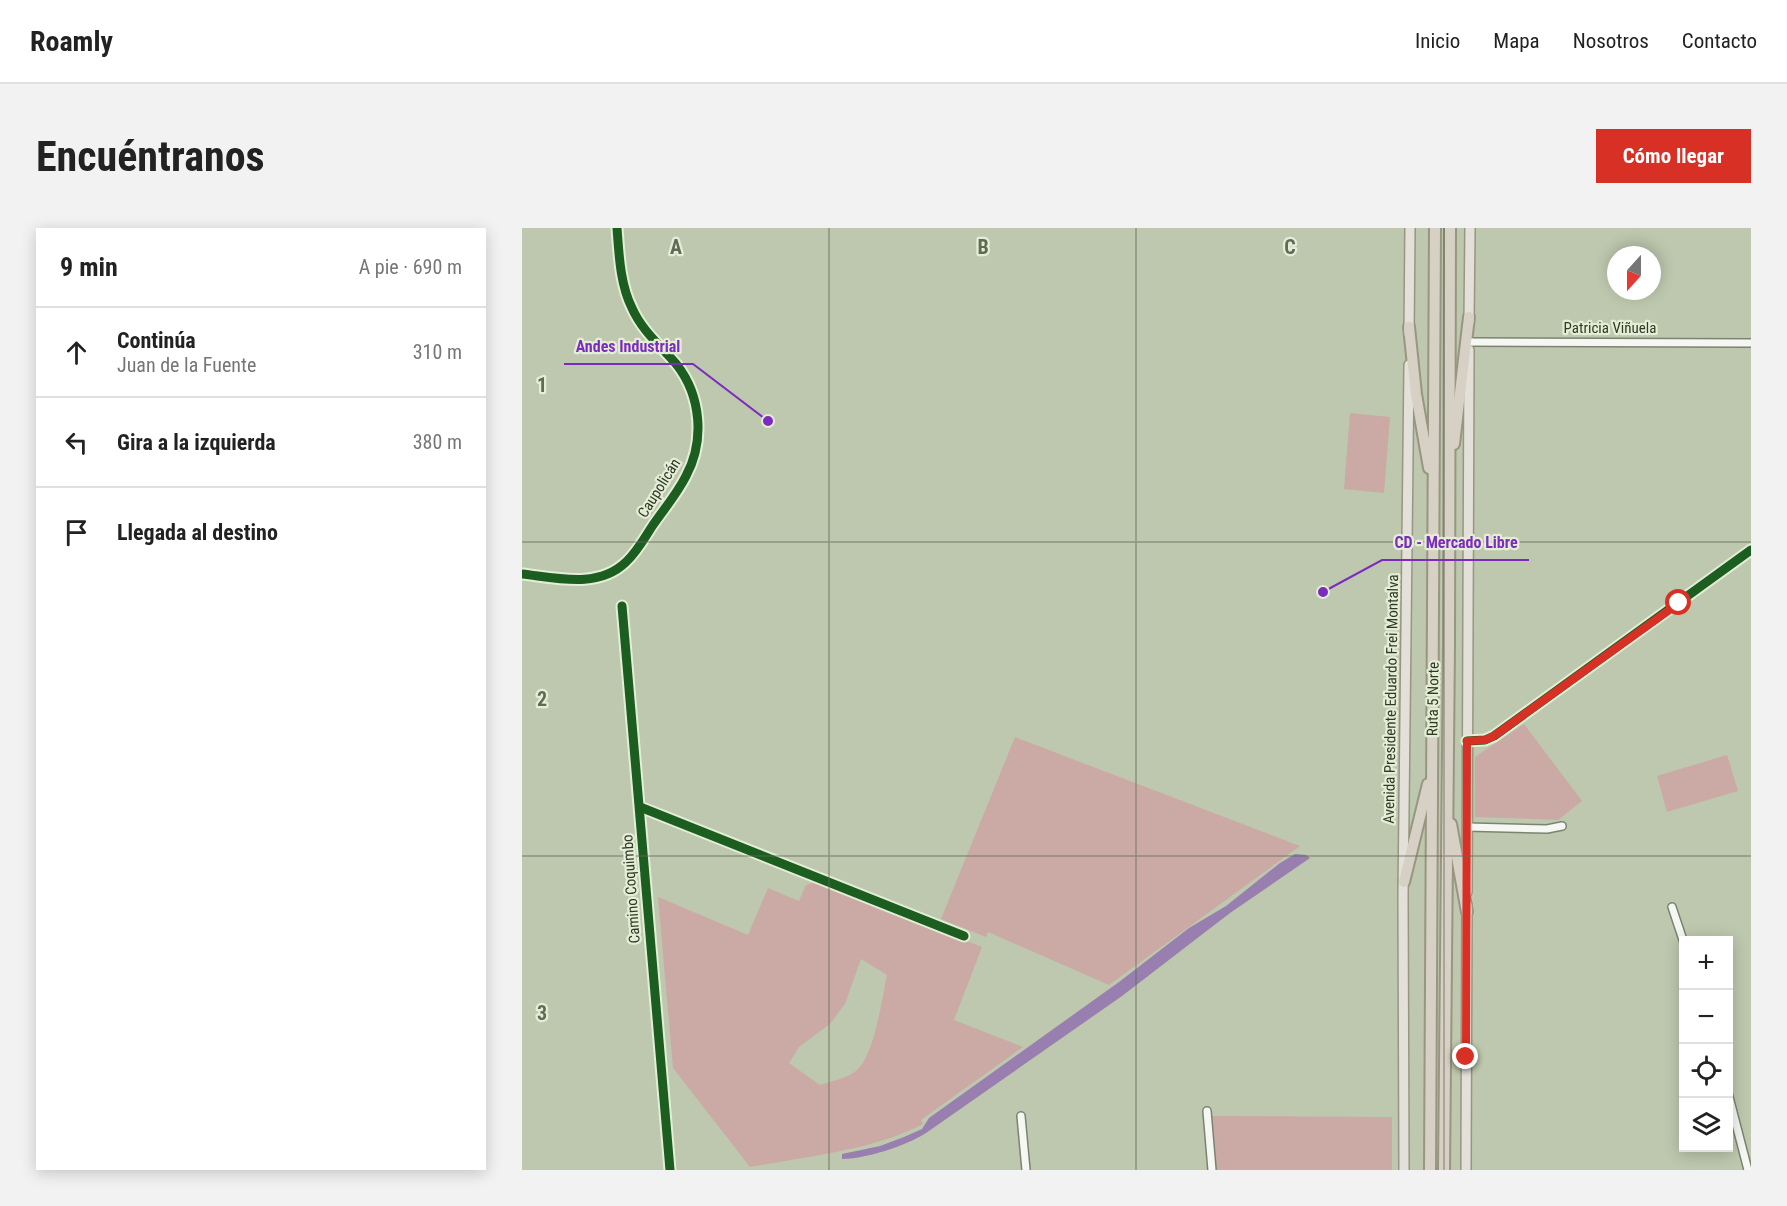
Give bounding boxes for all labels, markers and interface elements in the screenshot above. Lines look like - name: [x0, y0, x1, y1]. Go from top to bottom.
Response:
- text: Roamly: [30, 25, 113, 58]
- text: Inicio: [1415, 29, 1460, 53]
- text: Mapa: [1493, 29, 1540, 53]
- text: Nosotros: [1573, 29, 1649, 53]
- text: Contacto: [1682, 29, 1757, 53]
- button: Cómo llegar: [1596, 129, 1751, 183]
- text: Encuéntranos: [36, 132, 265, 181]
- text: A: [670, 235, 682, 259]
- text: B: [977, 235, 989, 259]
- text: C: [1284, 235, 1296, 259]
- north arrow: [1607, 246, 1661, 300]
- text: 9 min: [60, 252, 118, 282]
- text: A pie · 690 m: [359, 255, 462, 279]
- street label: Patricia Viñuela: [1564, 319, 1656, 337]
- text: Continúa: [117, 328, 196, 353]
- callout: Andes Industrial: [564, 330, 693, 364]
- icon: ahead: [60, 336, 93, 369]
- text: Andes Industrial: [576, 337, 680, 356]
- text: 310 m: [413, 340, 462, 364]
- text: Juan de la Fuente: [117, 353, 256, 377]
- text: 1: [537, 373, 547, 397]
- icon: left: [60, 426, 93, 459]
- text: Gira a la izquierda: [117, 430, 276, 455]
- text: 380 m: [413, 430, 462, 454]
- street label: Caupolicán: [634, 455, 684, 521]
- icon: arrive: [60, 516, 93, 549]
- text: Llegada al destino: [117, 520, 278, 545]
- callout: CD - Mercado Libre: [1382, 526, 1529, 560]
- text: CD - Mercado Libre: [1394, 533, 1518, 552]
- street label: Avenida Presidente Eduardo Frei Montalva: [1380, 574, 1402, 824]
- route start: [1665, 589, 1691, 615]
- street label: Ruta 5 Norte: [1423, 662, 1443, 736]
- text: 2: [537, 687, 547, 711]
- street label: Camino Coquimbo: [618, 834, 644, 944]
- map controls: [1679, 936, 1733, 1152]
- button: +: [1679, 936, 1733, 990]
- button: −: [1679, 990, 1733, 1044]
- text: 3: [537, 1001, 547, 1025]
- route end: [1452, 1043, 1478, 1069]
- button: locate: [1679, 1044, 1733, 1098]
- button: layers: [1679, 1098, 1733, 1152]

